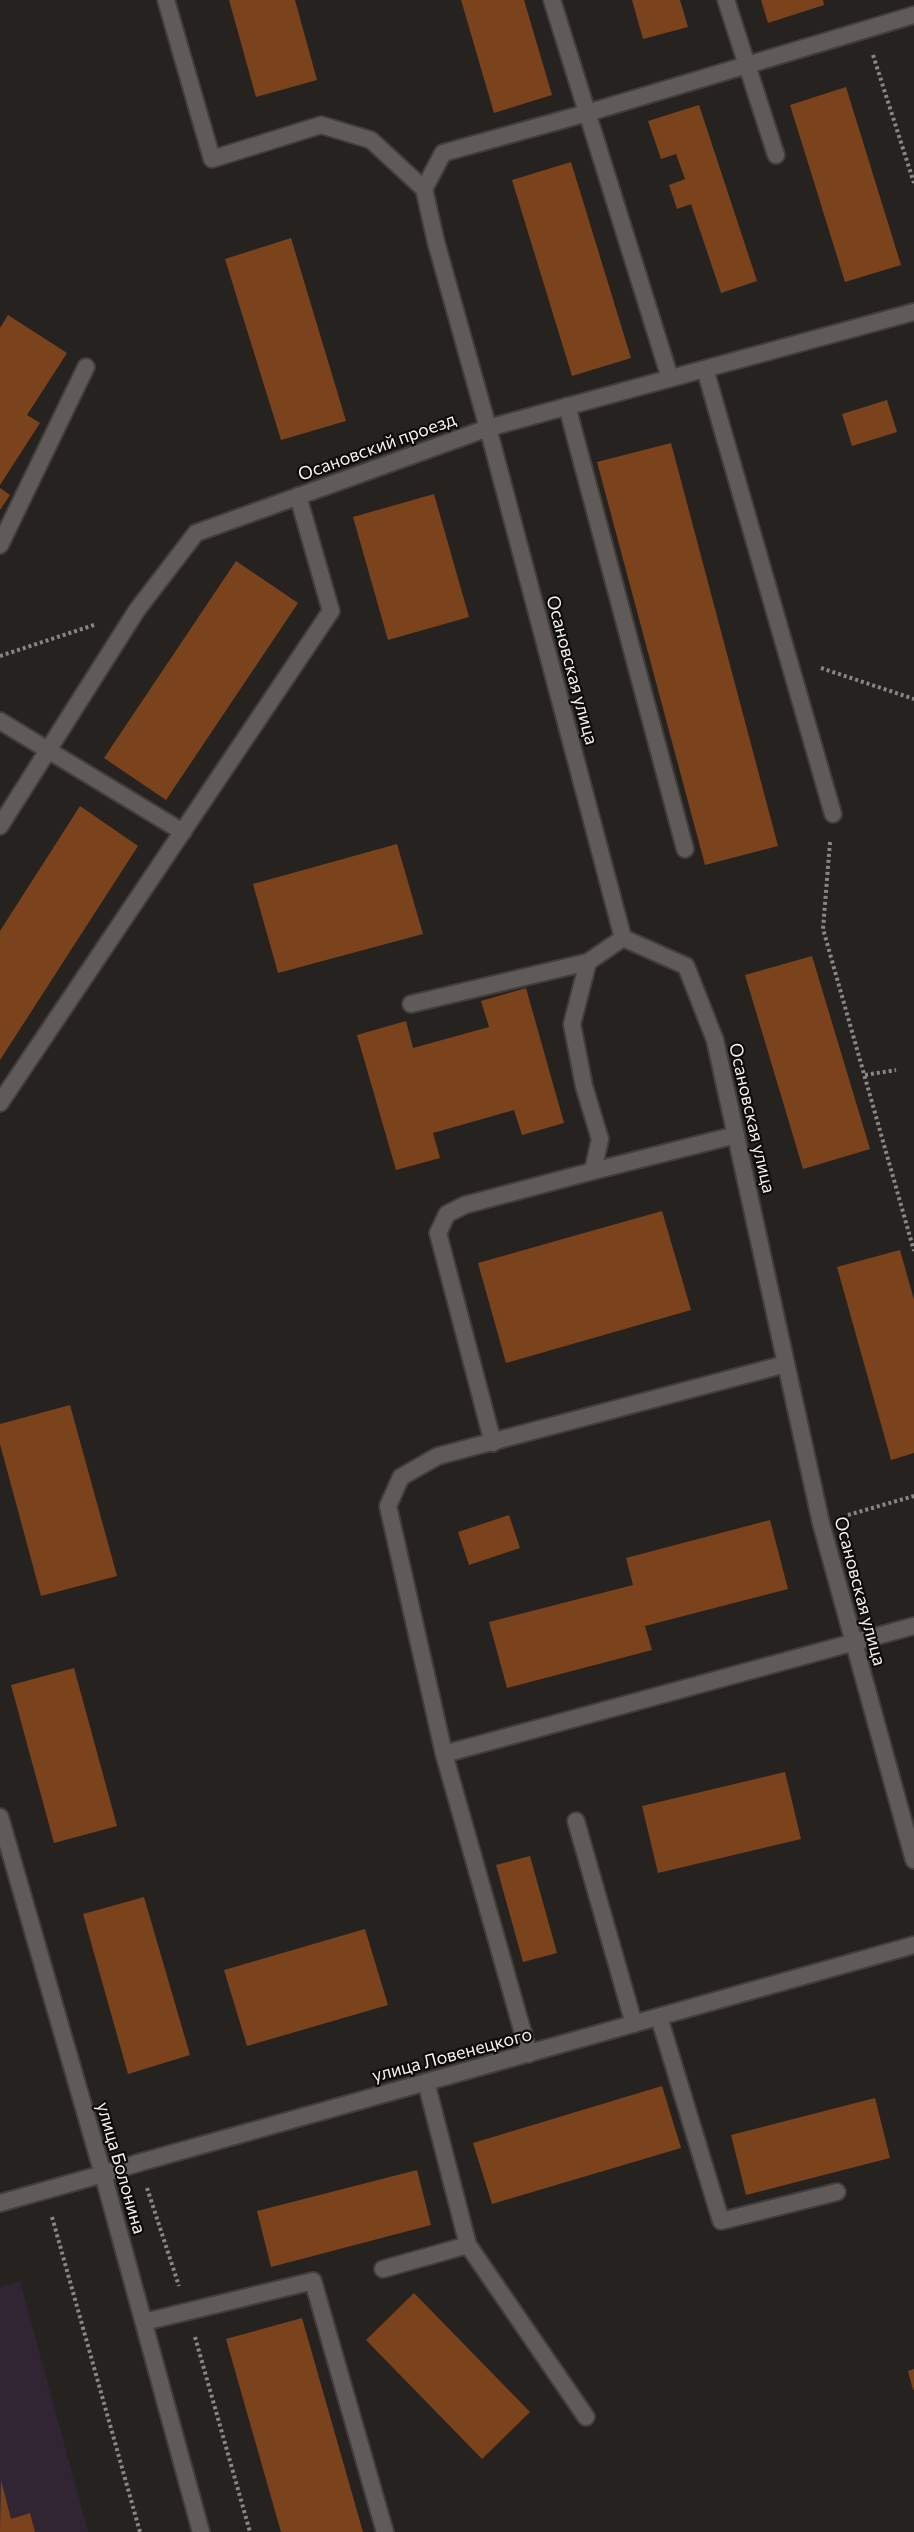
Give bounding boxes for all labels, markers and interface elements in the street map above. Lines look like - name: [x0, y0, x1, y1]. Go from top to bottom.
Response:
- street label: Осановский проезд: [295, 408, 459, 486]
- street label: Осановская улица: [542, 593, 602, 747]
- street label: Осановская улица: [724, 1041, 780, 1195]
- street label: Осановская улица: [830, 1514, 890, 1668]
- street label: улица Ловенецкого: [370, 2023, 534, 2087]
- street label: улица Болонина: [92, 2100, 150, 2236]

